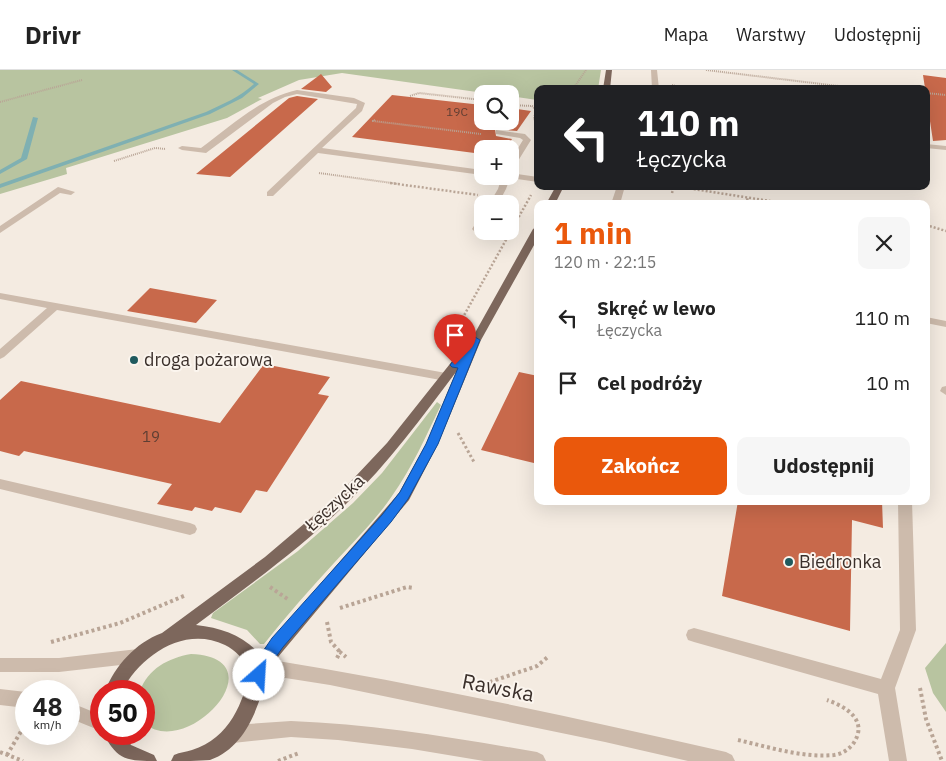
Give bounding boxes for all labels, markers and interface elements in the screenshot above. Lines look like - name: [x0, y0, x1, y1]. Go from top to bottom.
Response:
- text: Drivr: [25, 19, 81, 51]
- text: Mapa: [664, 23, 708, 46]
- text: Warstwy: [736, 23, 806, 46]
- text: Udostępnij: [834, 23, 921, 46]
- map controls: [474, 85, 519, 240]
- button: search: [474, 85, 519, 130]
- text: 110 m: [637, 100, 740, 146]
- house number: 19C: [446, 104, 468, 119]
- icon: left: [554, 105, 619, 170]
- button: +: [474, 140, 519, 185]
- text: Łęczycka: [637, 144, 726, 173]
- button: −: [474, 195, 519, 240]
- text: 1 min: [554, 213, 632, 252]
- button: close: [858, 217, 910, 269]
- text: 120 m · 22:15: [554, 252, 656, 272]
- text: Skręć w lewo: [597, 296, 716, 320]
- icon: left: [554, 304, 582, 332]
- text: 110 m: [855, 306, 910, 330]
- pin: [434, 314, 476, 365]
- text: Łęczycka: [597, 320, 662, 340]
- icon: arrive: [441, 321, 469, 349]
- place label: droga pożarowa: [144, 348, 273, 371]
- marker: droga pożarowa: [128, 354, 140, 366]
- icon: arrive: [554, 369, 582, 397]
- text: Cel podróży: [597, 371, 702, 395]
- text: 10 m: [866, 371, 910, 395]
- house number: 19: [142, 427, 160, 446]
- button: Zakończ: [554, 437, 727, 495]
- button: Udostępnij: [737, 437, 910, 495]
- street label: Łęczycka: [299, 469, 370, 537]
- place label: Biedronka: [799, 550, 882, 573]
- marker: Biedronka: [783, 556, 795, 568]
- position arrow: [232, 648, 284, 700]
- street label: Rawska: [460, 666, 537, 708]
- speed limit sign: 50: [90, 680, 155, 745]
- text: 48: [32, 690, 63, 723]
- text: km/h: [33, 717, 62, 732]

